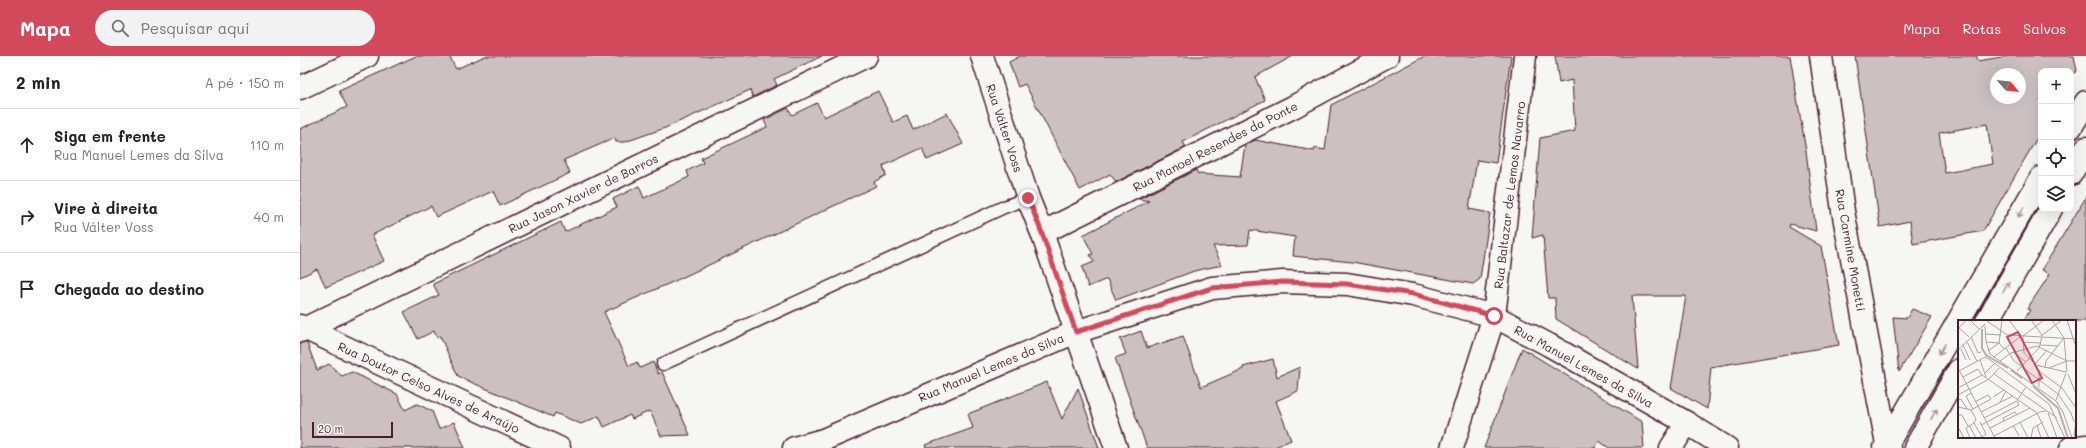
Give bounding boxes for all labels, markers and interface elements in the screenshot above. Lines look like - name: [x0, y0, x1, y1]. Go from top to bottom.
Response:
- search box: [95, 10, 375, 46]
- text: Mapa: [20, 16, 71, 41]
- icon: search: [109, 17, 131, 39]
- text: Pesquisar aqui: [141, 18, 250, 38]
- text: Mapa: [1903, 19, 1940, 38]
- text: Rotas: [1962, 19, 2001, 38]
- text: Salvos: [2023, 19, 2066, 38]
- north arrow: [1990, 68, 2026, 104]
- map controls: [2038, 68, 2074, 212]
- button: +: [2038, 68, 2074, 104]
- text: 2 min: [16, 71, 61, 93]
- text: A pé · 150 m: [205, 74, 284, 91]
- street label: Rua Válter Voss: [983, 82, 1027, 174]
- street label: Rua Manoel Resendes da Ponte: [1130, 97, 1300, 195]
- street label: Rua Baltazar de Lemos Navarro: [1490, 100, 1528, 290]
- button: −: [2038, 104, 2074, 140]
- text: Siga em frente: [54, 126, 166, 146]
- icon: ahead: [16, 134, 38, 156]
- text: 110 m: [250, 136, 284, 153]
- button: locate: [2038, 140, 2074, 176]
- text: Rua Manuel Lemes da Silva: [54, 146, 224, 163]
- street label: Rua Jason Xavier de Barros: [506, 150, 661, 236]
- button: layers: [2038, 176, 2074, 212]
- street label: Rua Carmine Monetti: [1832, 188, 1870, 312]
- route end: [1019, 189, 1037, 207]
- text: Vire à direita: [54, 198, 158, 218]
- icon: right: [16, 206, 38, 228]
- one-way arrow: [2017, 206, 2025, 218]
- text: 40 m: [254, 208, 284, 225]
- text: Rua Válter Voss: [54, 218, 154, 235]
- icon: arrive: [16, 278, 38, 300]
- text: Chegada ao destino: [54, 279, 204, 299]
- one-way arrow: [2003, 281, 2011, 293]
- route start: [1485, 307, 1503, 325]
- inset map: [1958, 320, 2076, 438]
- street label: Rua Manuel Lemes da Silva: [1512, 321, 1656, 411]
- street label: Rua Manuel Lemes da Silva: [916, 329, 1066, 405]
- street label: Rua Doutor Celso Alves de Araújo: [336, 338, 522, 436]
- one-way arrow: [1938, 343, 1946, 355]
- one-way arrow: [1930, 408, 1938, 420]
- scale bar: [312, 420, 393, 439]
- text: 20 m: [318, 421, 343, 436]

